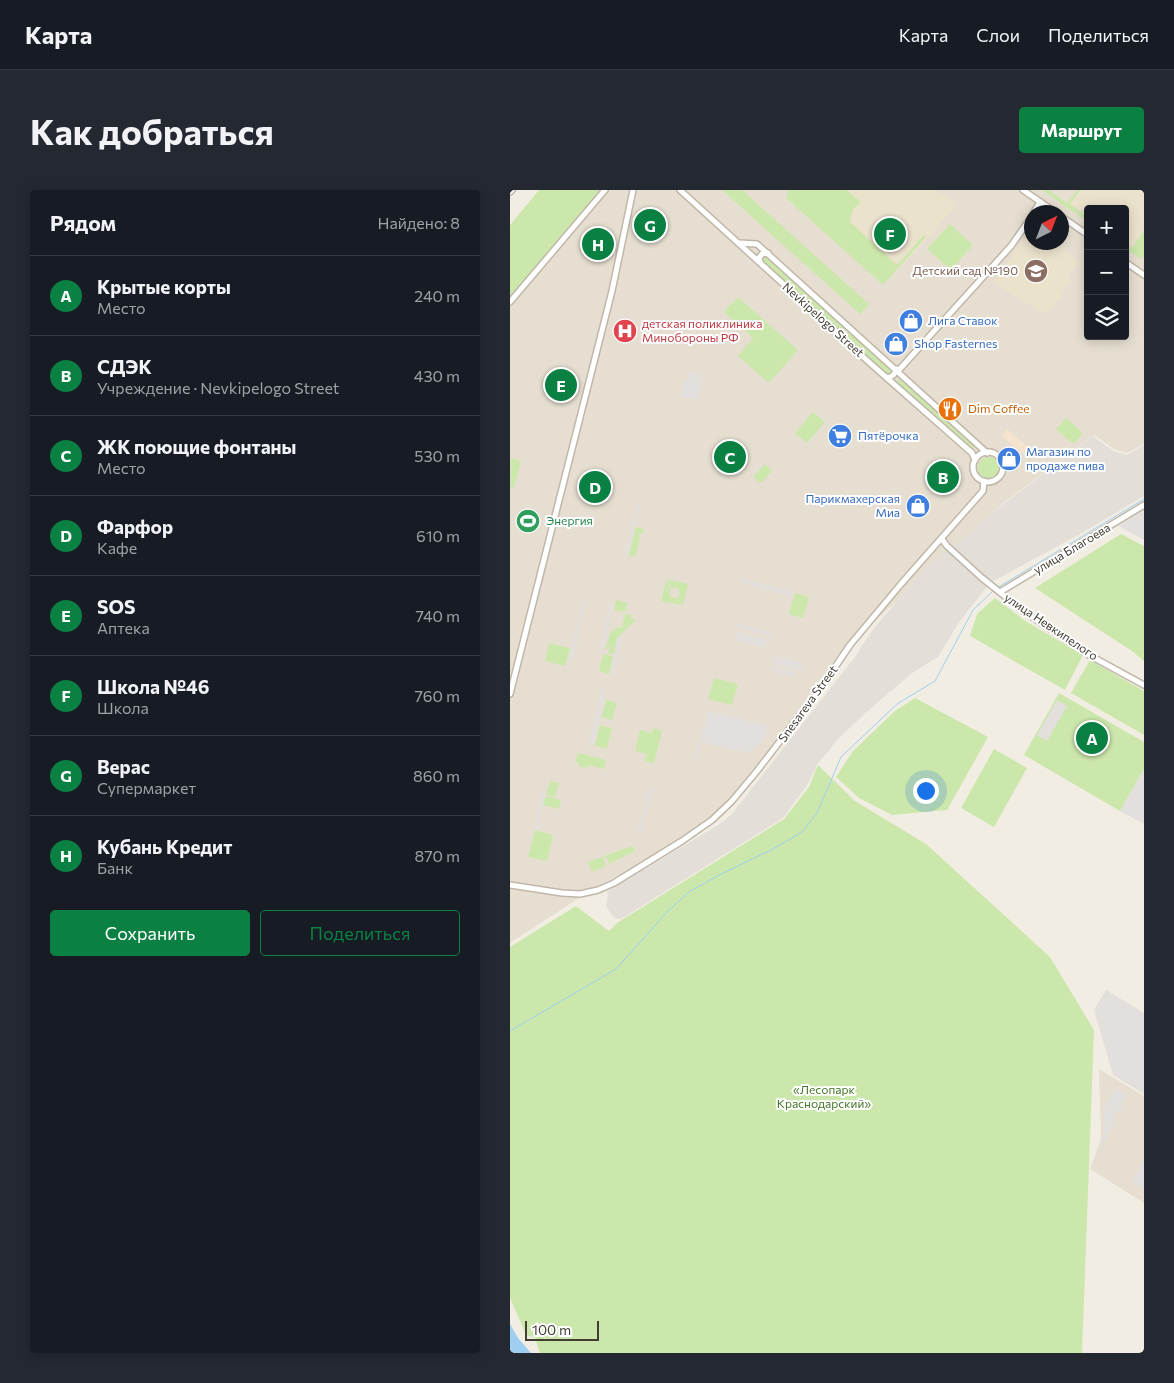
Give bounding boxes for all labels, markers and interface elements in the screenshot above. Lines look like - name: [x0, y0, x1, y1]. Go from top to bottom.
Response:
- text: Карта: [25, 20, 92, 49]
- text: Карта: [899, 24, 948, 46]
- text: Слои: [976, 24, 1020, 46]
- text: Поделиться: [1048, 24, 1149, 46]
- button: Маршрут: [1019, 107, 1144, 153]
- text: Как добраться: [30, 109, 274, 152]
- north arrow: [1024, 205, 1069, 250]
- map controls: [1084, 205, 1129, 340]
- button: +: [1084, 205, 1129, 250]
- pin: G: [634, 206, 666, 244]
- text: Рядом: [50, 210, 116, 235]
- text: Найдено: 8: [377, 213, 460, 232]
- pin: F: [874, 215, 906, 253]
- pin: H: [582, 225, 614, 263]
- button: −: [1084, 250, 1129, 295]
- school or university icon: Детский сад №190: [1023, 258, 1049, 284]
- place label: Детский сад №190: [912, 263, 1018, 277]
- text: Крытые корты: [97, 275, 231, 298]
- street label: Nevkipelogo Street: [780, 279, 867, 359]
- text: A: [60, 286, 72, 305]
- text: 240 m: [414, 286, 460, 305]
- button: layers: [1084, 295, 1129, 340]
- text: Место: [97, 298, 146, 317]
- shop icon: Лига Ставок: [898, 308, 924, 334]
- place label: Лига Ставок: [928, 313, 998, 327]
- place label: детская поликлиника Минобороны РФ: [642, 316, 762, 344]
- hospital icon: детская поликлиника Минобороны РФ: [612, 318, 638, 344]
- shop icon: Shop Fasternes: [883, 331, 909, 357]
- place label: Shop Fasternes: [914, 336, 997, 350]
- text: СДЭК: [97, 355, 152, 378]
- text: B: [61, 366, 71, 385]
- text: 430 m: [414, 366, 460, 385]
- pin: E: [545, 366, 577, 404]
- text: Учреждение · Nevkipelogo Street: [97, 378, 339, 397]
- restaurant icon: Dim Coffee: [937, 396, 963, 422]
- place label: Dim Coffee: [968, 401, 1030, 415]
- supermarket icon: Пятёрочка: [827, 423, 853, 449]
- place label: Пятёрочка: [858, 428, 918, 442]
- text: ЖК поющие фонтаны: [97, 435, 296, 458]
- pin: C: [714, 438, 746, 476]
- place label: Магазин по продаже пива: [1026, 444, 1104, 472]
- text: C: [61, 446, 71, 465]
- text: 530 m: [414, 446, 460, 465]
- shop icon: Магазин по продаже пива: [996, 446, 1022, 472]
- text: Место: [97, 458, 146, 477]
- pin: B: [927, 458, 959, 496]
- pin: D: [579, 468, 611, 506]
- place label: Парикмахерская Миа: [805, 491, 900, 519]
- shop icon: Парикмахерская Миа: [905, 493, 931, 519]
- sports icon: Энергия: [515, 508, 541, 534]
- place label: Энергия: [546, 513, 593, 527]
- text: Фарфор: [97, 515, 173, 538]
- street label: улица Благоева: [1031, 520, 1112, 577]
- text: D: [60, 526, 72, 545]
- text: 610 m: [416, 526, 460, 545]
- text: Кафе: [97, 538, 137, 557]
- street label: улица Невкипелого: [1002, 590, 1101, 663]
- text: SOS: [97, 595, 135, 618]
- text: E: [61, 606, 71, 625]
- text: 740 m: [415, 606, 460, 625]
- text: Аптека: [97, 618, 150, 637]
- street label: Snesareva Street: [775, 662, 840, 744]
- text: Школа №46: [97, 675, 209, 698]
- text: F: [61, 686, 71, 705]
- text: 760 m: [414, 686, 460, 705]
- text: Школа: [97, 698, 149, 717]
- pin: A: [1076, 719, 1108, 757]
- text: Верас: [97, 755, 150, 778]
- text: G: [60, 766, 72, 785]
- text: 860 m: [413, 766, 460, 785]
- text: Супермаркет: [97, 778, 196, 797]
- your location: [913, 778, 939, 804]
- text: Кубань Кредит: [97, 835, 232, 858]
- text: H: [60, 846, 72, 865]
- text: 870 m: [414, 846, 460, 865]
- text: Банк: [97, 858, 133, 877]
- button: Сохранить: [50, 910, 250, 956]
- button: Поделиться: [260, 910, 460, 956]
- park label: «Лесопарк Краснодарский»: [777, 1082, 871, 1110]
- scale bar: [525, 1318, 599, 1341]
- text: 100 m: [532, 1321, 571, 1338]

